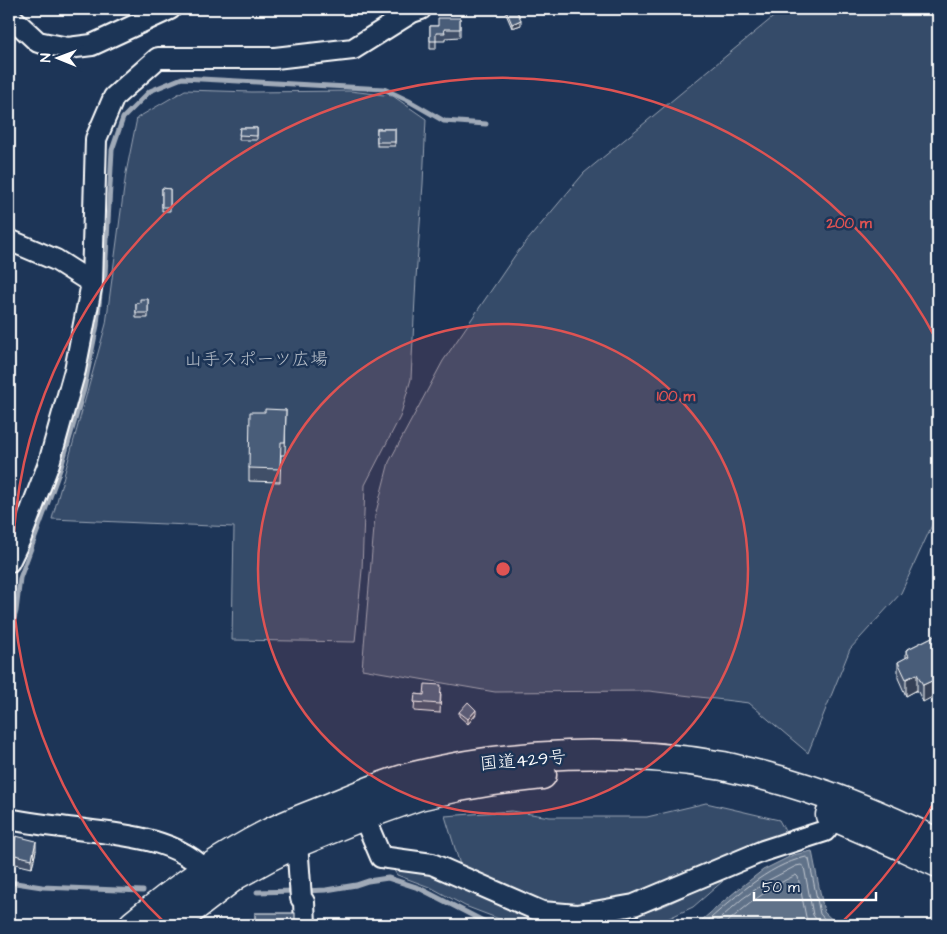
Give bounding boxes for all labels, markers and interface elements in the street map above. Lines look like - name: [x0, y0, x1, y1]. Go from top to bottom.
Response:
- north arrow: [32, 32, 82, 82]
- text: N: [36, 53, 56, 62]
- text: 200 m: [825, 213, 872, 234]
- park label: 山手スポーツ広場: [184, 347, 328, 372]
- text: 100 m: [657, 386, 696, 407]
- centre of rings: [494, 560, 512, 578]
- street label: 国道429号: [479, 744, 567, 777]
- scale bar: [754, 869, 877, 901]
- text: 50 m: [762, 877, 800, 898]

